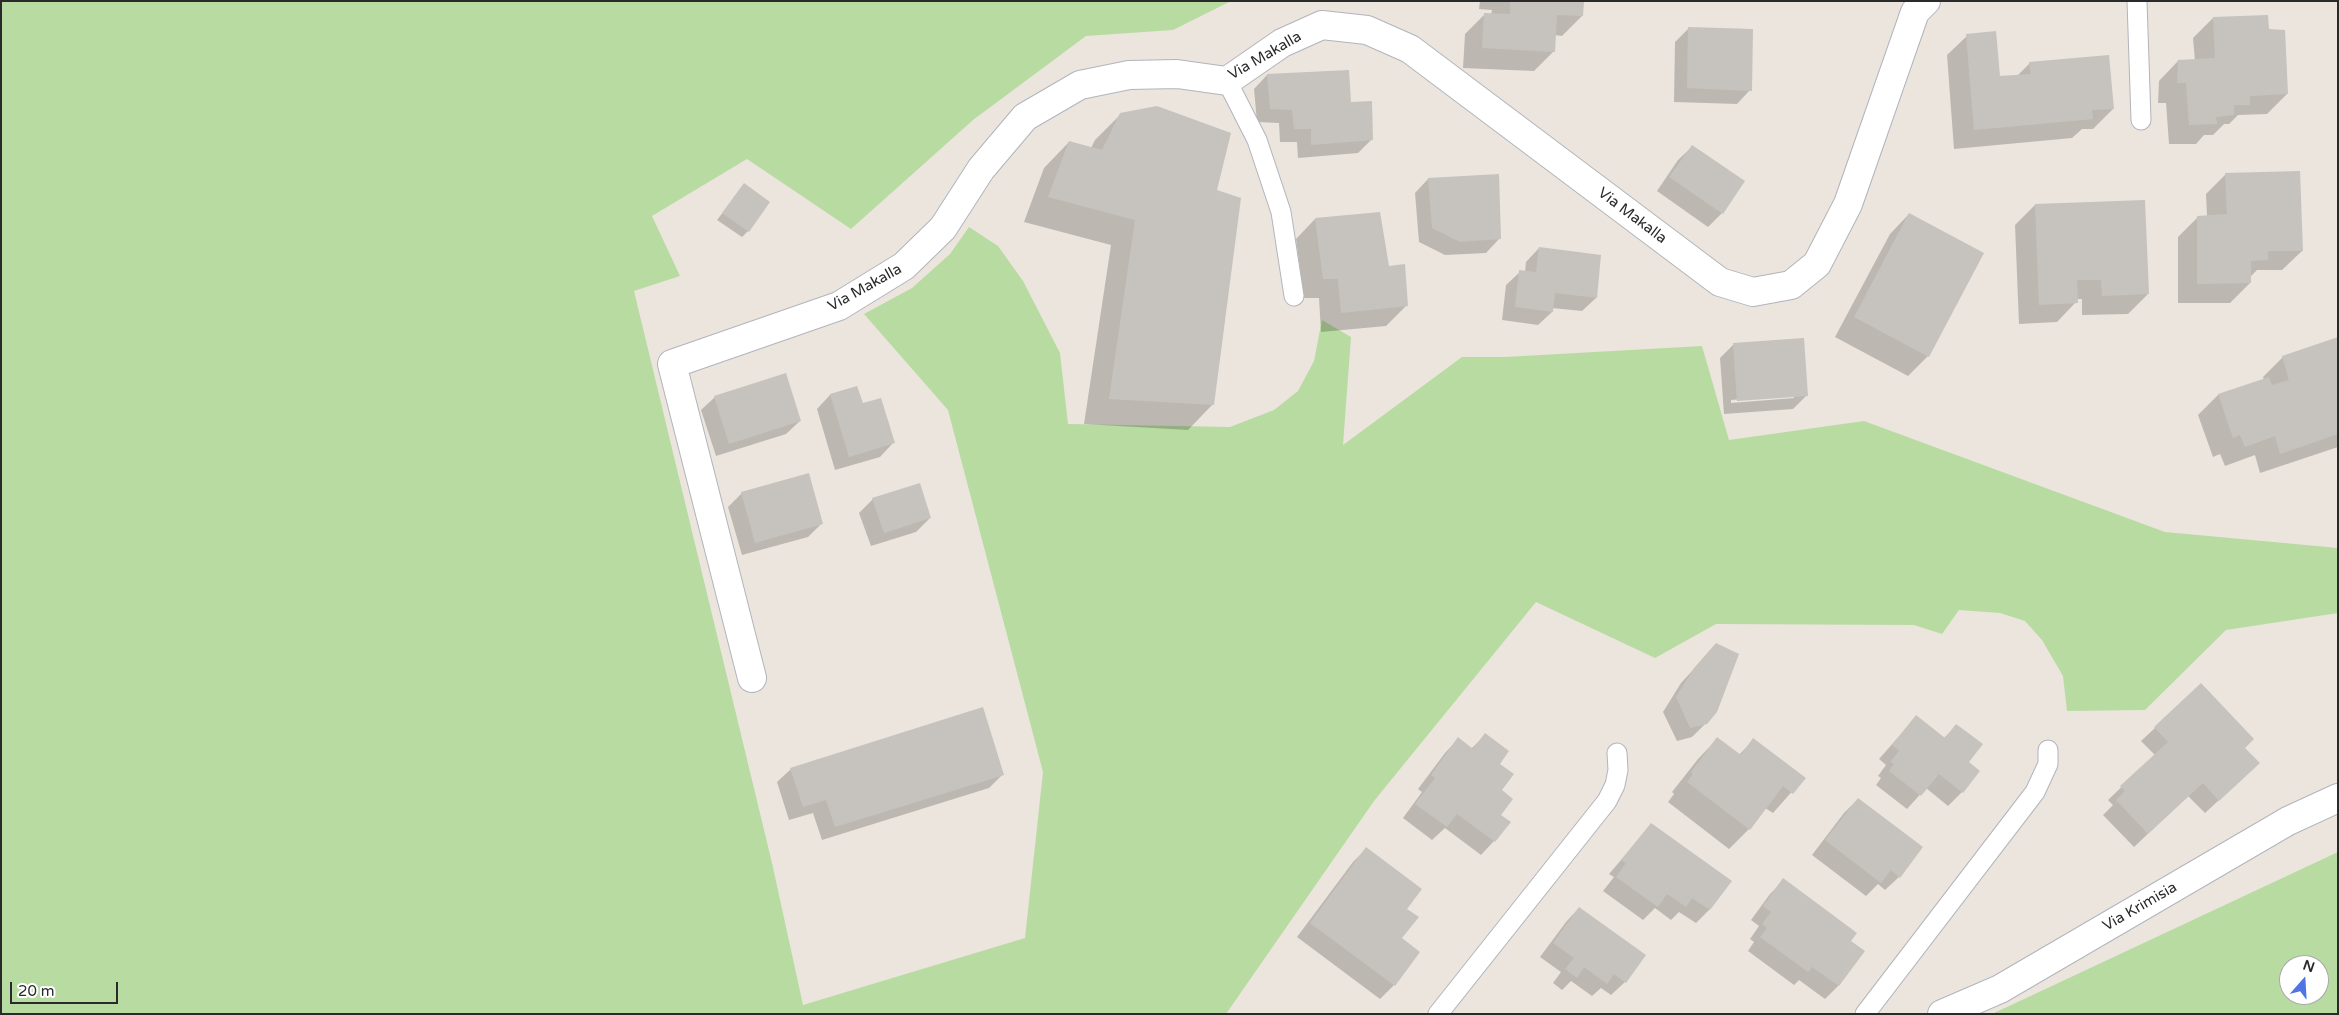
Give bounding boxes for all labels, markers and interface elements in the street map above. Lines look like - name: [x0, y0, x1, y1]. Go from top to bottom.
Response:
- street label: Via Makalla: [1225, 28, 1305, 84]
- street label: Via Makalla: [1594, 184, 1670, 248]
- street label: Via Makalla: [825, 260, 905, 316]
- street label: Via Krimisia: [2100, 879, 2180, 935]
- north arrow: [2279, 955, 2329, 1005]
- text: N: [2301, 956, 2317, 976]
- scale bar: [12, 972, 120, 1004]
- text: 20 m: [18, 982, 55, 1000]

